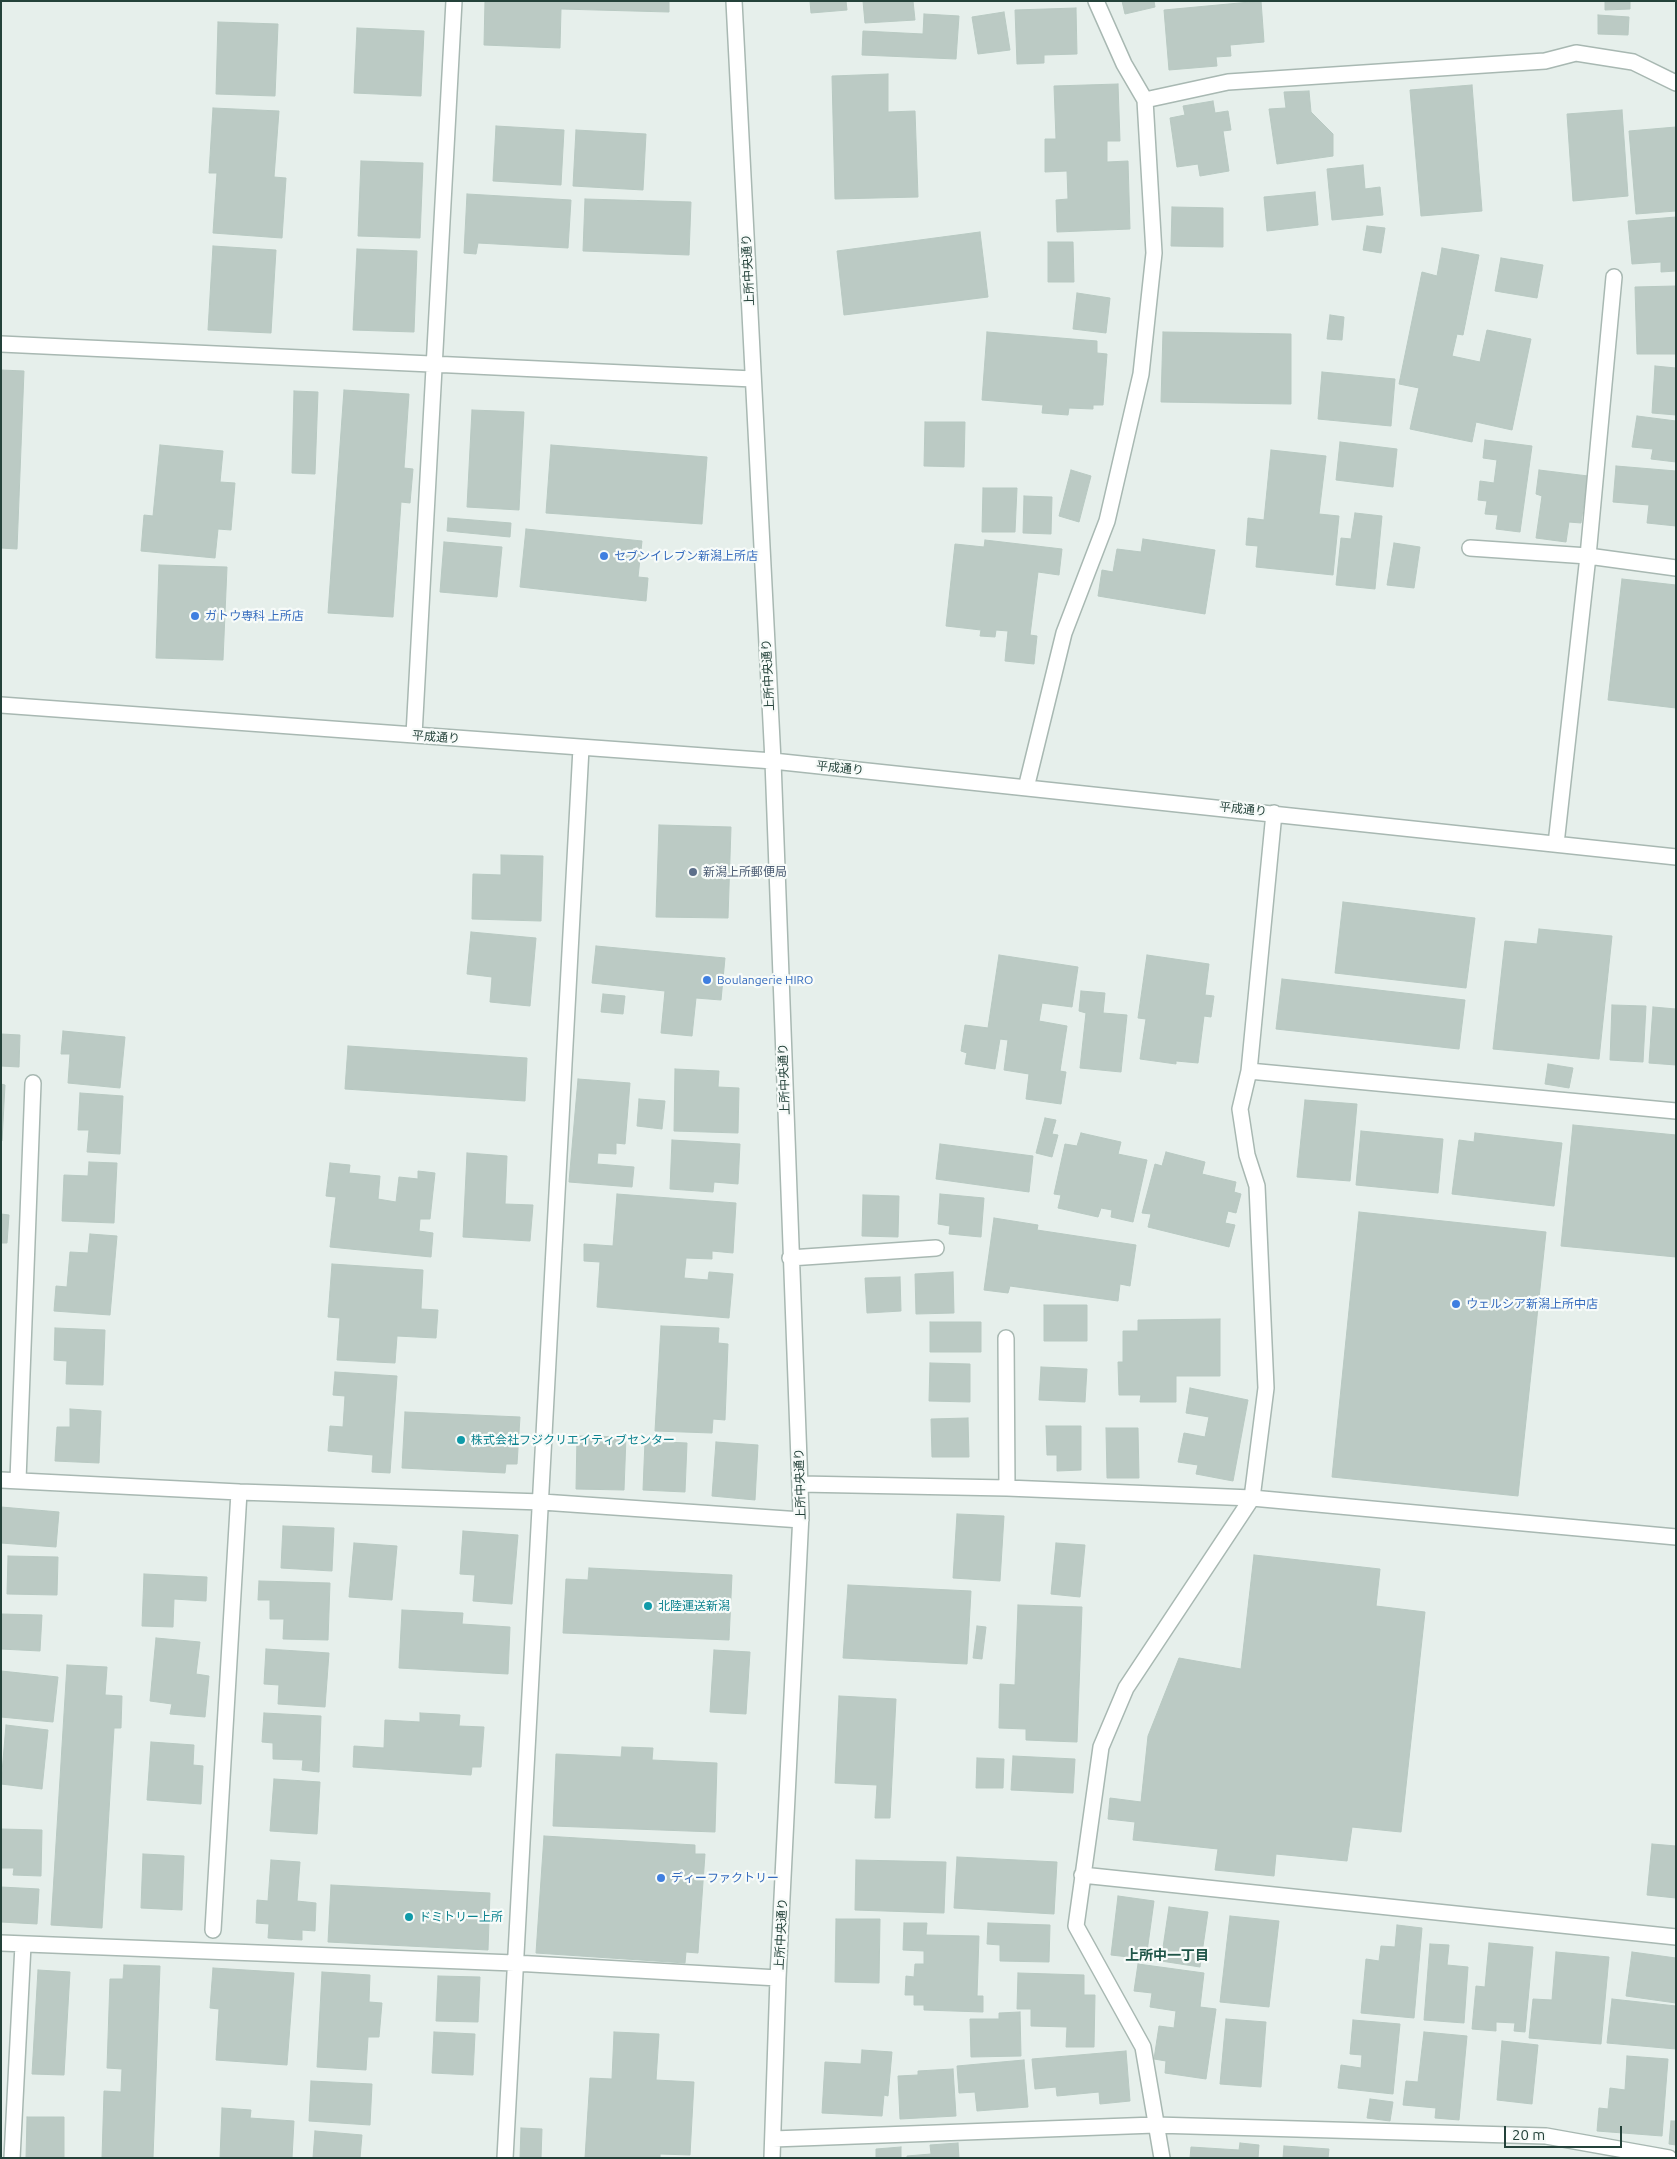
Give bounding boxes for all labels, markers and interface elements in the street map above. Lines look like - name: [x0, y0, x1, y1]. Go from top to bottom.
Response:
- street label: 上所中央通り: [739, 234, 757, 306]
- place label: セブンイレブン新潟上所店: [614, 549, 758, 563]
- marker: セブンイレブン新潟上所店: [598, 550, 610, 562]
- place label: ガトウ専科 上所店: [205, 609, 304, 623]
- marker: ガトウ専科 上所店: [189, 610, 201, 622]
- street label: 上所中央通り: [759, 639, 777, 711]
- street label: 平成通り: [412, 728, 460, 746]
- street label: 平成通り: [815, 758, 865, 778]
- street label: 平成通り: [1218, 799, 1268, 819]
- place label: 新潟上所郵便局: [703, 865, 787, 879]
- marker: 新潟上所郵便局: [687, 866, 699, 878]
- place label: Boulangerie HIRO: [717, 973, 813, 987]
- marker: Boulangerie HIRO: [701, 974, 713, 986]
- street label: 上所中央通り: [776, 1043, 792, 1115]
- place label: ウェルシア新潟上所中店: [1466, 1297, 1598, 1311]
- marker: ウェルシア新潟上所中店: [1450, 1298, 1462, 1310]
- place label: 株式会社フジクリエイティブセンター: [471, 1433, 675, 1447]
- marker: 株式会社フジクリエイティブセンター: [455, 1434, 467, 1446]
- street label: 上所中央通り: [792, 1448, 808, 1520]
- place label: 北陸運送新潟: [658, 1599, 730, 1613]
- marker: 北陸運送新潟: [642, 1600, 654, 1612]
- place label: ディーファクトリー: [671, 1871, 779, 1885]
- marker: ディーファクトリー: [655, 1872, 667, 1884]
- street label: 上所中央通り: [772, 1898, 790, 1970]
- place label: ドミトリー上所: [419, 1910, 503, 1924]
- marker: ドミトリー上所: [403, 1911, 415, 1923]
- district label: 上所中一丁目: [1125, 1947, 1209, 1963]
- scale bar: [1507, 2116, 1624, 2148]
- text: 20 m: [1512, 2126, 1545, 2143]

